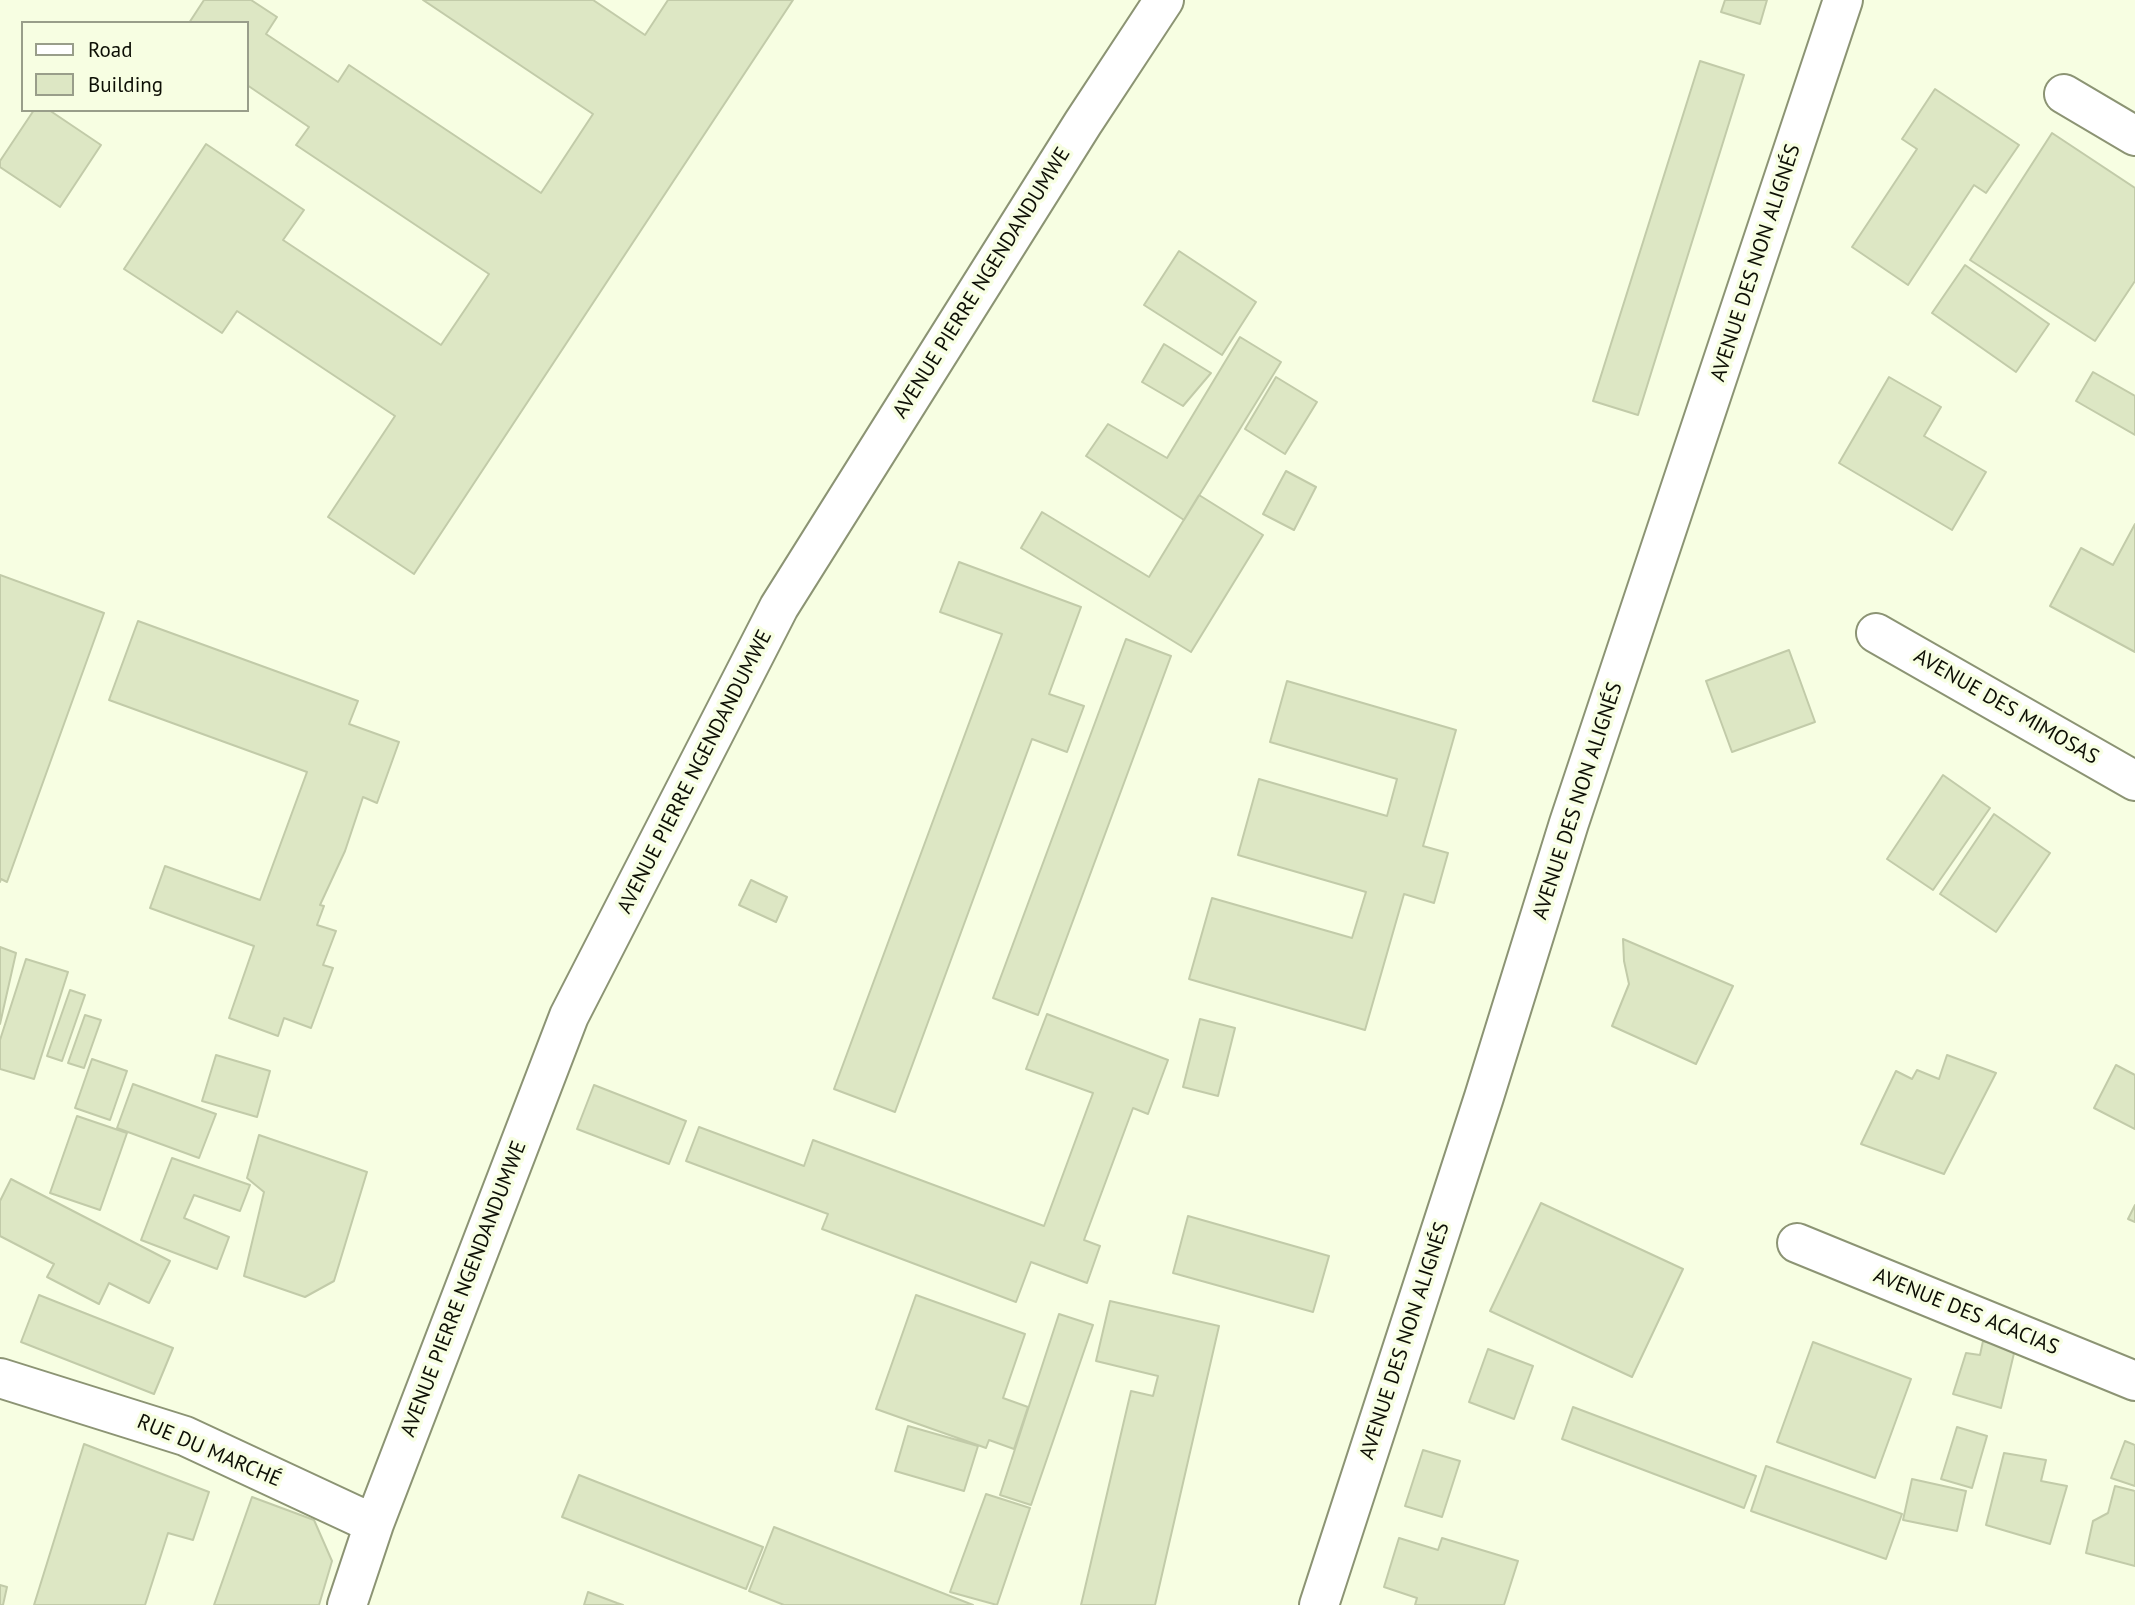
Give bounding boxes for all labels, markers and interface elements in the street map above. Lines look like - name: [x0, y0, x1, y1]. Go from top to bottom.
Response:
- legend: [21, 21, 248, 112]
- text: Road: [88, 36, 132, 63]
- text: Building: [88, 71, 163, 98]
- street label: AVENUE DES NON ALIGNÉS: [1706, 141, 1806, 385]
- street label: AVENUE PIERRE NGENDANDUMWE: [888, 143, 1076, 423]
- street label: AVENUE PIERRE NGENDANDUMWE: [612, 626, 778, 918]
- street label: AVENUE DES MIMOSAS: [1909, 644, 2103, 770]
- street label: AVENUE DES NON ALIGNÉS: [1528, 679, 1628, 923]
- street label: AVENUE PIERRE NGENDANDUMWE: [396, 1138, 532, 1440]
- street label: AVENUE DES NON ALIGNÉS: [1355, 1219, 1455, 1463]
- street label: AVENUE DES ACACIAS: [1870, 1263, 2062, 1361]
- street label: RUE DU MARCHÉ: [133, 1409, 285, 1493]

